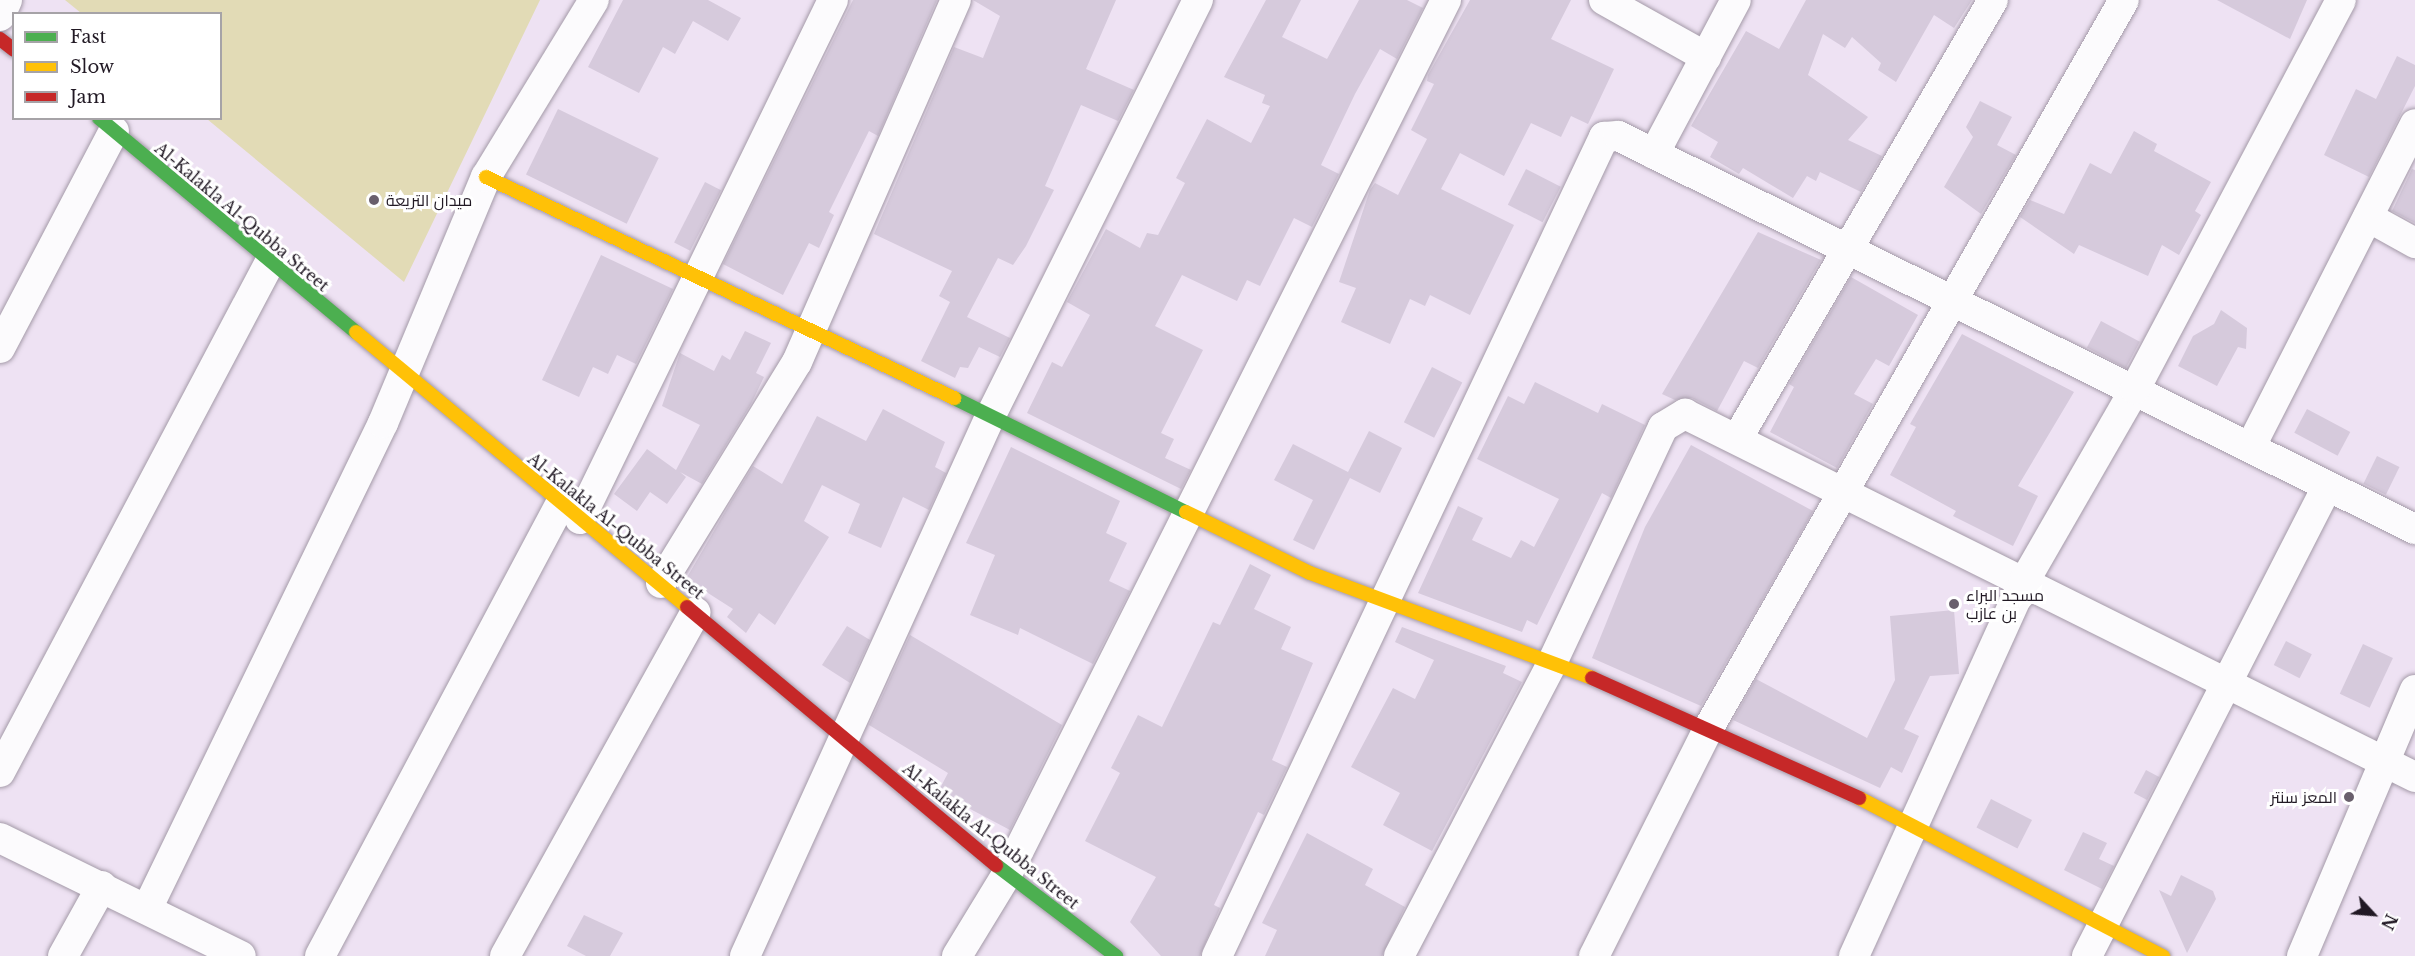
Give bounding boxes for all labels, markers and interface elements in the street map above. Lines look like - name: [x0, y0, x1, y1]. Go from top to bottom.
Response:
- legend: [12, 12, 222, 120]
- text: Fast: [70, 26, 106, 48]
- text: Slow: [70, 56, 114, 78]
- text: Jam: [70, 86, 106, 108]
- street label: Al-Kalakla Al-Qubba Street: [151, 138, 333, 296]
- place label: ميدان التريعة: [386, 190, 472, 210]
- marker: ميدان التريعة: [367, 193, 381, 207]
- street label: Al-Kalakla Al-Qubba Street: [524, 449, 708, 603]
- place label: مسجد البراء بن عازب: [1966, 585, 2044, 623]
- marker: مسجد البراء بن عازب: [1947, 597, 1961, 611]
- street label: Al-Kalakla Al-Qubba Street: [899, 759, 1083, 913]
- place label: المعز سنتر: [2270, 787, 2337, 807]
- marker: المعز سنتر: [2342, 790, 2356, 804]
- north arrow: [2343, 884, 2403, 944]
- text: N: [2377, 911, 2401, 933]

